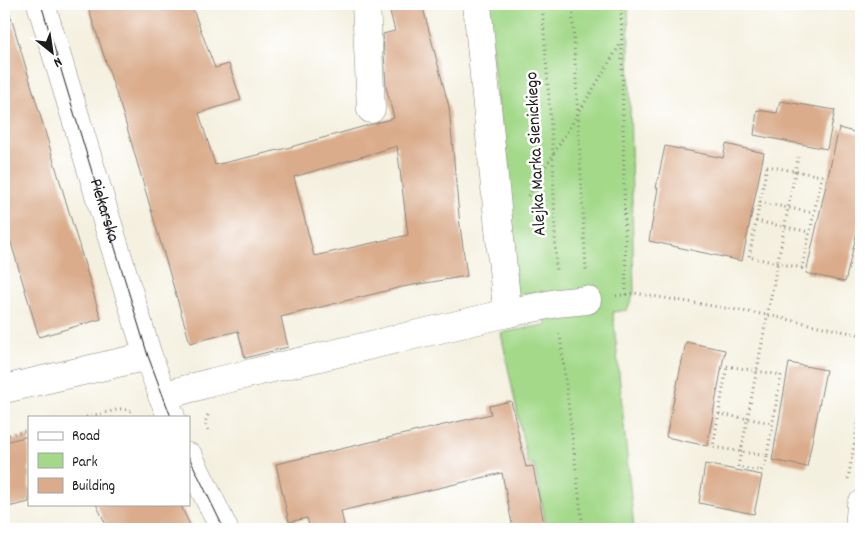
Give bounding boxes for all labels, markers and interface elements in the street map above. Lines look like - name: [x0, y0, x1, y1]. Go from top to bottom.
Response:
- north arrow: [28, 28, 78, 78]
- text: N: [49, 51, 65, 72]
- street label: Alejka Marka Sienickiego: [520, 71, 554, 237]
- street label: Piekarska: [82, 176, 125, 246]
- legend: [28, 416, 190, 506]
- text: Road: [72, 426, 100, 448]
- text: Park: [72, 452, 98, 474]
- text: Building: [72, 476, 115, 498]

